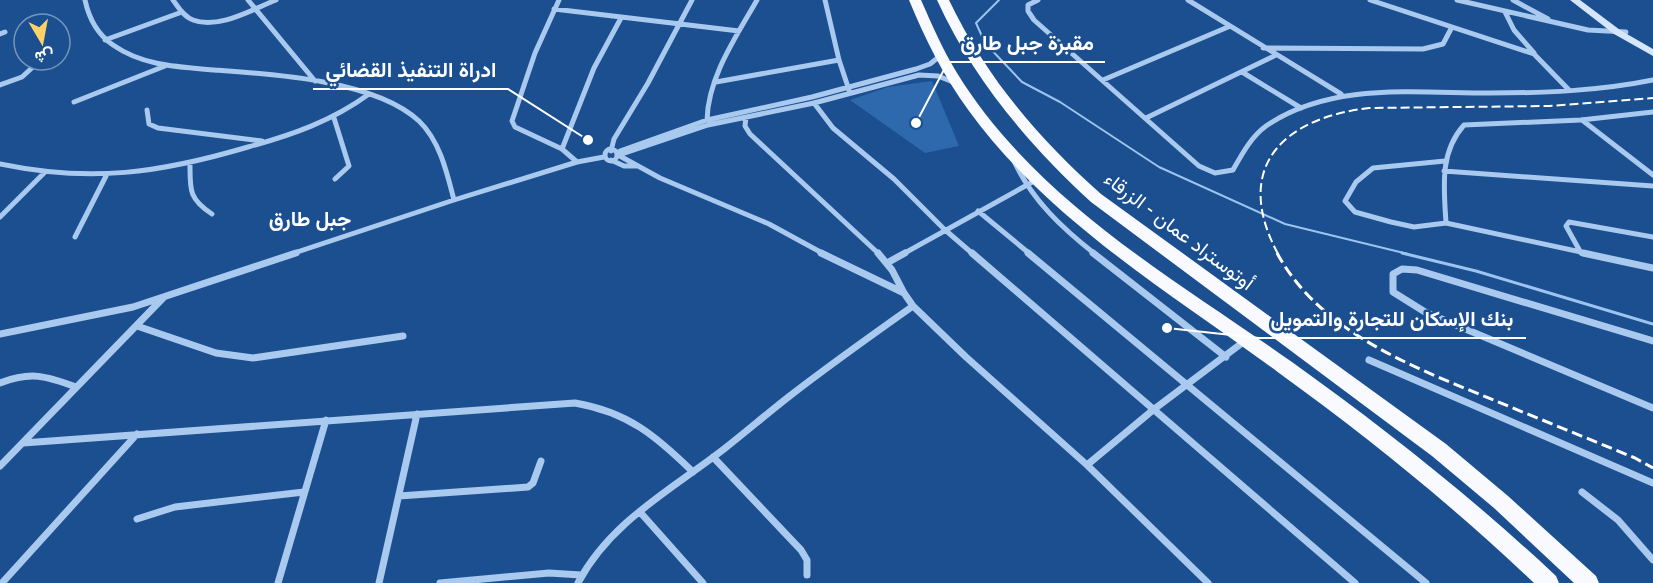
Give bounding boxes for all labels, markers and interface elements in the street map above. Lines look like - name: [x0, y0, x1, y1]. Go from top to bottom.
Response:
- north arrow: [12, 12, 72, 72]
- callout: مقبرة جبل طارق: [948, 23, 1105, 62]
- text: مقبرة جبل طارق: [960, 29, 1094, 56]
- text: ش: [33, 45, 56, 68]
- callout: ادراة التنفيذ القضائي: [313, 50, 508, 89]
- text: ادراة التنفيذ القضائي: [326, 56, 496, 87]
- street label: أوتوستراد عمان - الزرقاء: [1099, 166, 1260, 296]
- district label: جبل طارق: [269, 205, 351, 232]
- callout: بنك الإسكان للتجارة والتمويل: [1259, 299, 1526, 338]
- text: بنك الإسكان للتجارة والتمويل: [1271, 305, 1513, 333]

